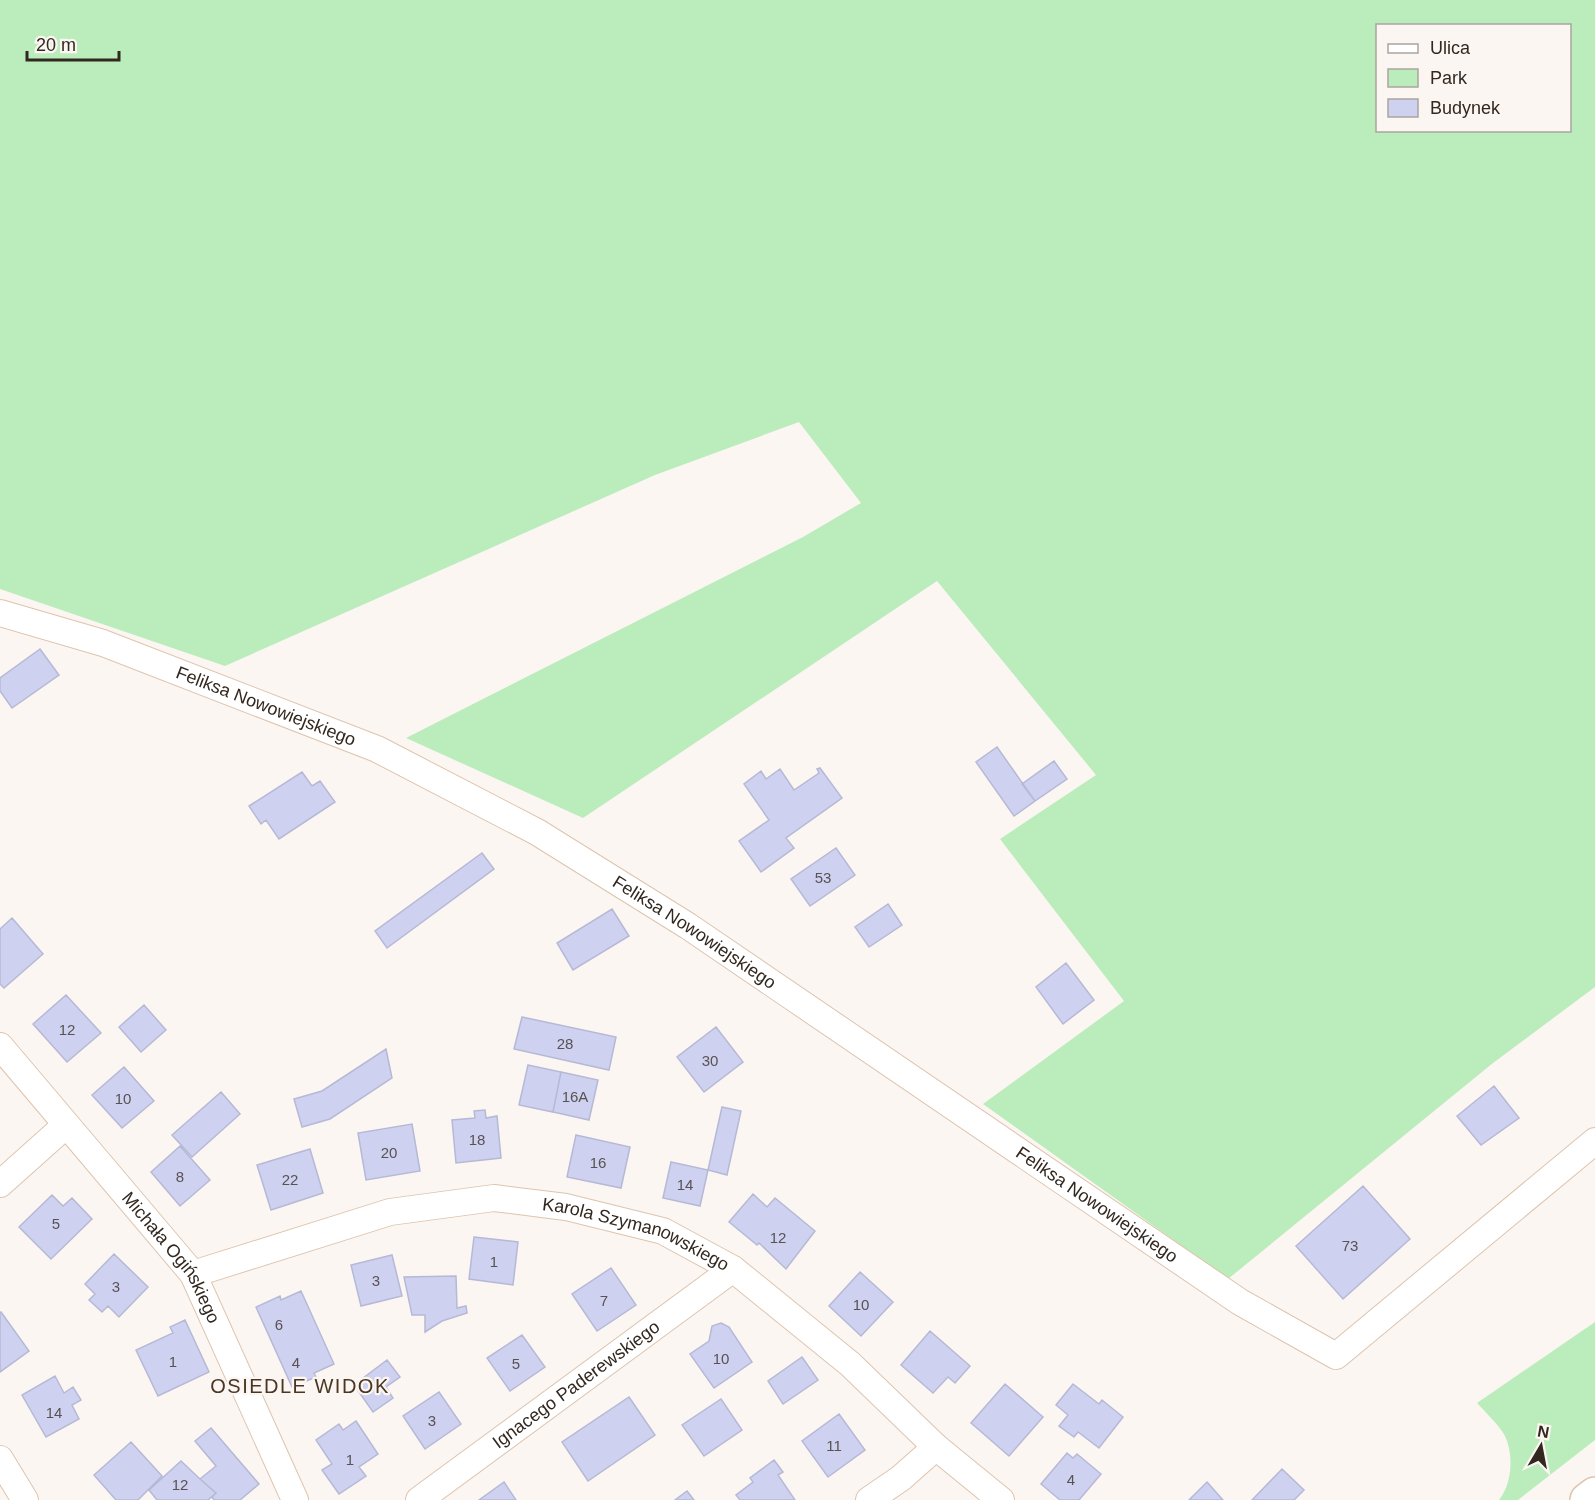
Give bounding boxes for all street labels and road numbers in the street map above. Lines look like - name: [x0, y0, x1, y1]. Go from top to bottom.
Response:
- street label: Feliksa Nowowiejskiego: [173, 662, 359, 750]
- street label: Feliksa Nowowiejskiego: [609, 872, 780, 993]
- street label: Feliksa Nowowiejskiego: [1012, 1142, 1182, 1267]
- street label: Michała Ogińskiego: [118, 1188, 224, 1326]
- street label: Karola Szymanowskiego: [541, 1194, 732, 1275]
- street label: Ignacego Paderewskiego: [489, 1316, 663, 1452]

